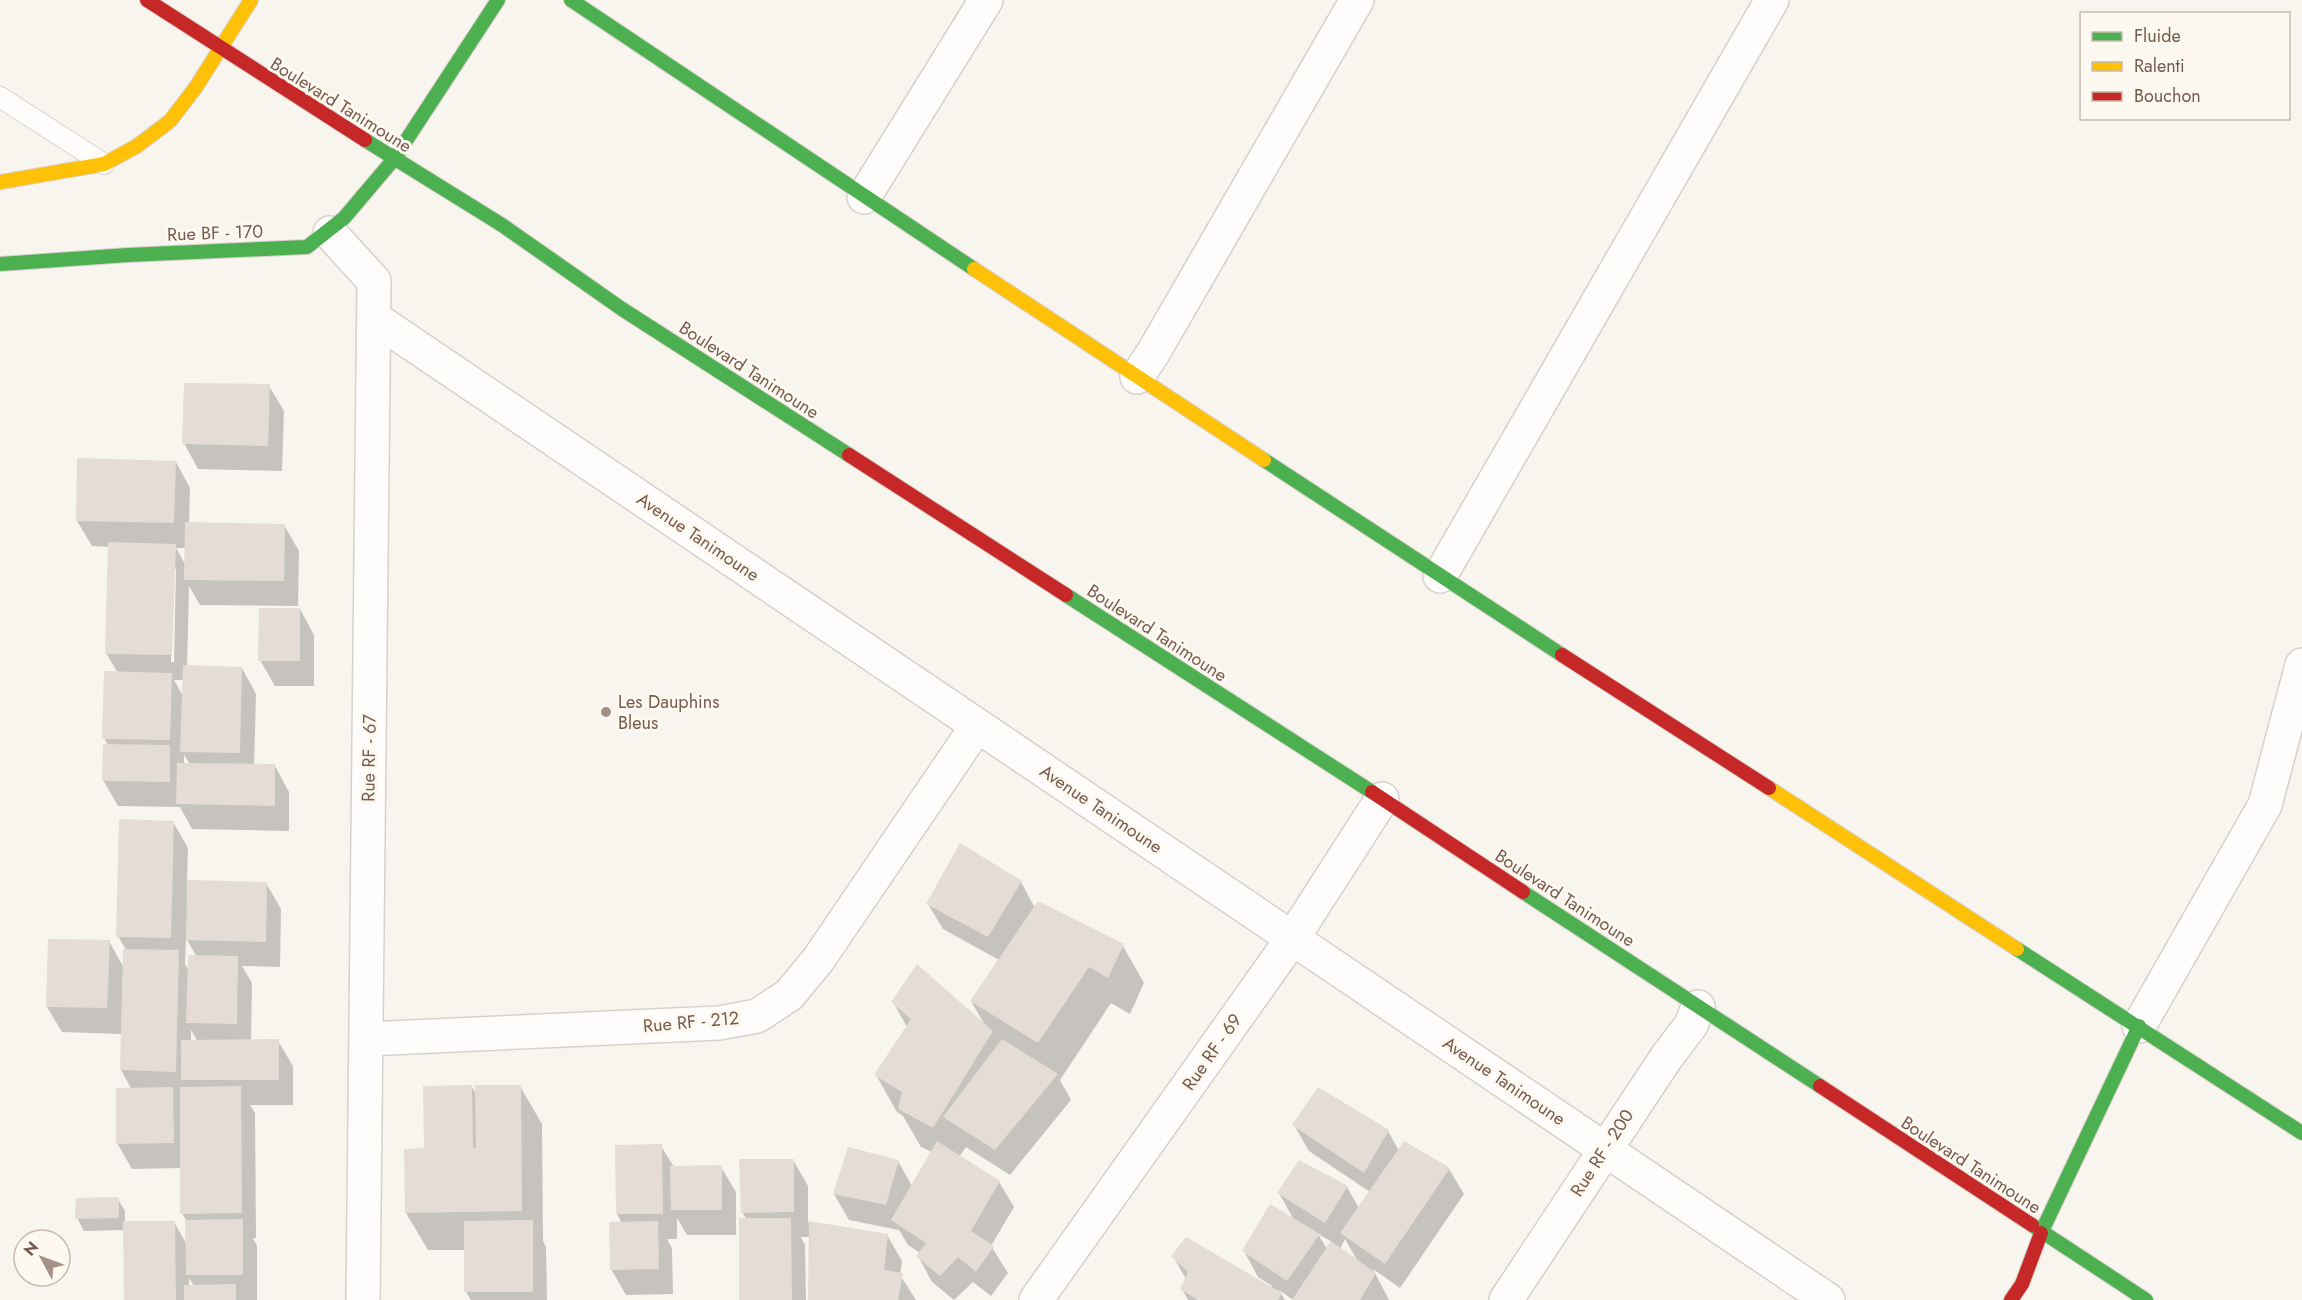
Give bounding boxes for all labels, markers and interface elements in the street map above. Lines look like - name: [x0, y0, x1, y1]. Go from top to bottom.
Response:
- legend: [2080, 12, 2290, 120]
- text: Fluide: [2134, 23, 2181, 49]
- street label: Boulevard Tanimoune: [265, 51, 417, 159]
- text: Ralenti: [2134, 53, 2185, 79]
- text: Bouchon: [2134, 83, 2201, 109]
- street label: Rue BF - 170: [166, 218, 264, 248]
- street label: Boulevard Tanimoune: [674, 315, 824, 425]
- street label: Avenue Tanimoune: [632, 486, 764, 588]
- street label: Boulevard Tanimoune: [1082, 578, 1232, 688]
- place label: Les Dauphins Bleus: [618, 689, 719, 736]
- marker: Les Dauphins Bleus: [599, 705, 613, 719]
- street label: Rue RF - 67: [355, 713, 383, 802]
- street label: Avenue Tanimoune: [1035, 758, 1167, 860]
- street label: Boulevard Tanimoune: [1490, 843, 1640, 953]
- street label: Rue RF - 212: [642, 1005, 740, 1039]
- street label: Rue RF - 69: [1176, 1008, 1248, 1096]
- street label: Avenue Tanimoune: [1438, 1030, 1570, 1132]
- street label: Rue RF - 200: [1564, 1104, 1640, 1202]
- street label: Boulevard Tanimoune: [1896, 1110, 2046, 1220]
- north arrow: [12, 1228, 72, 1288]
- text: N: [18, 1236, 44, 1261]

